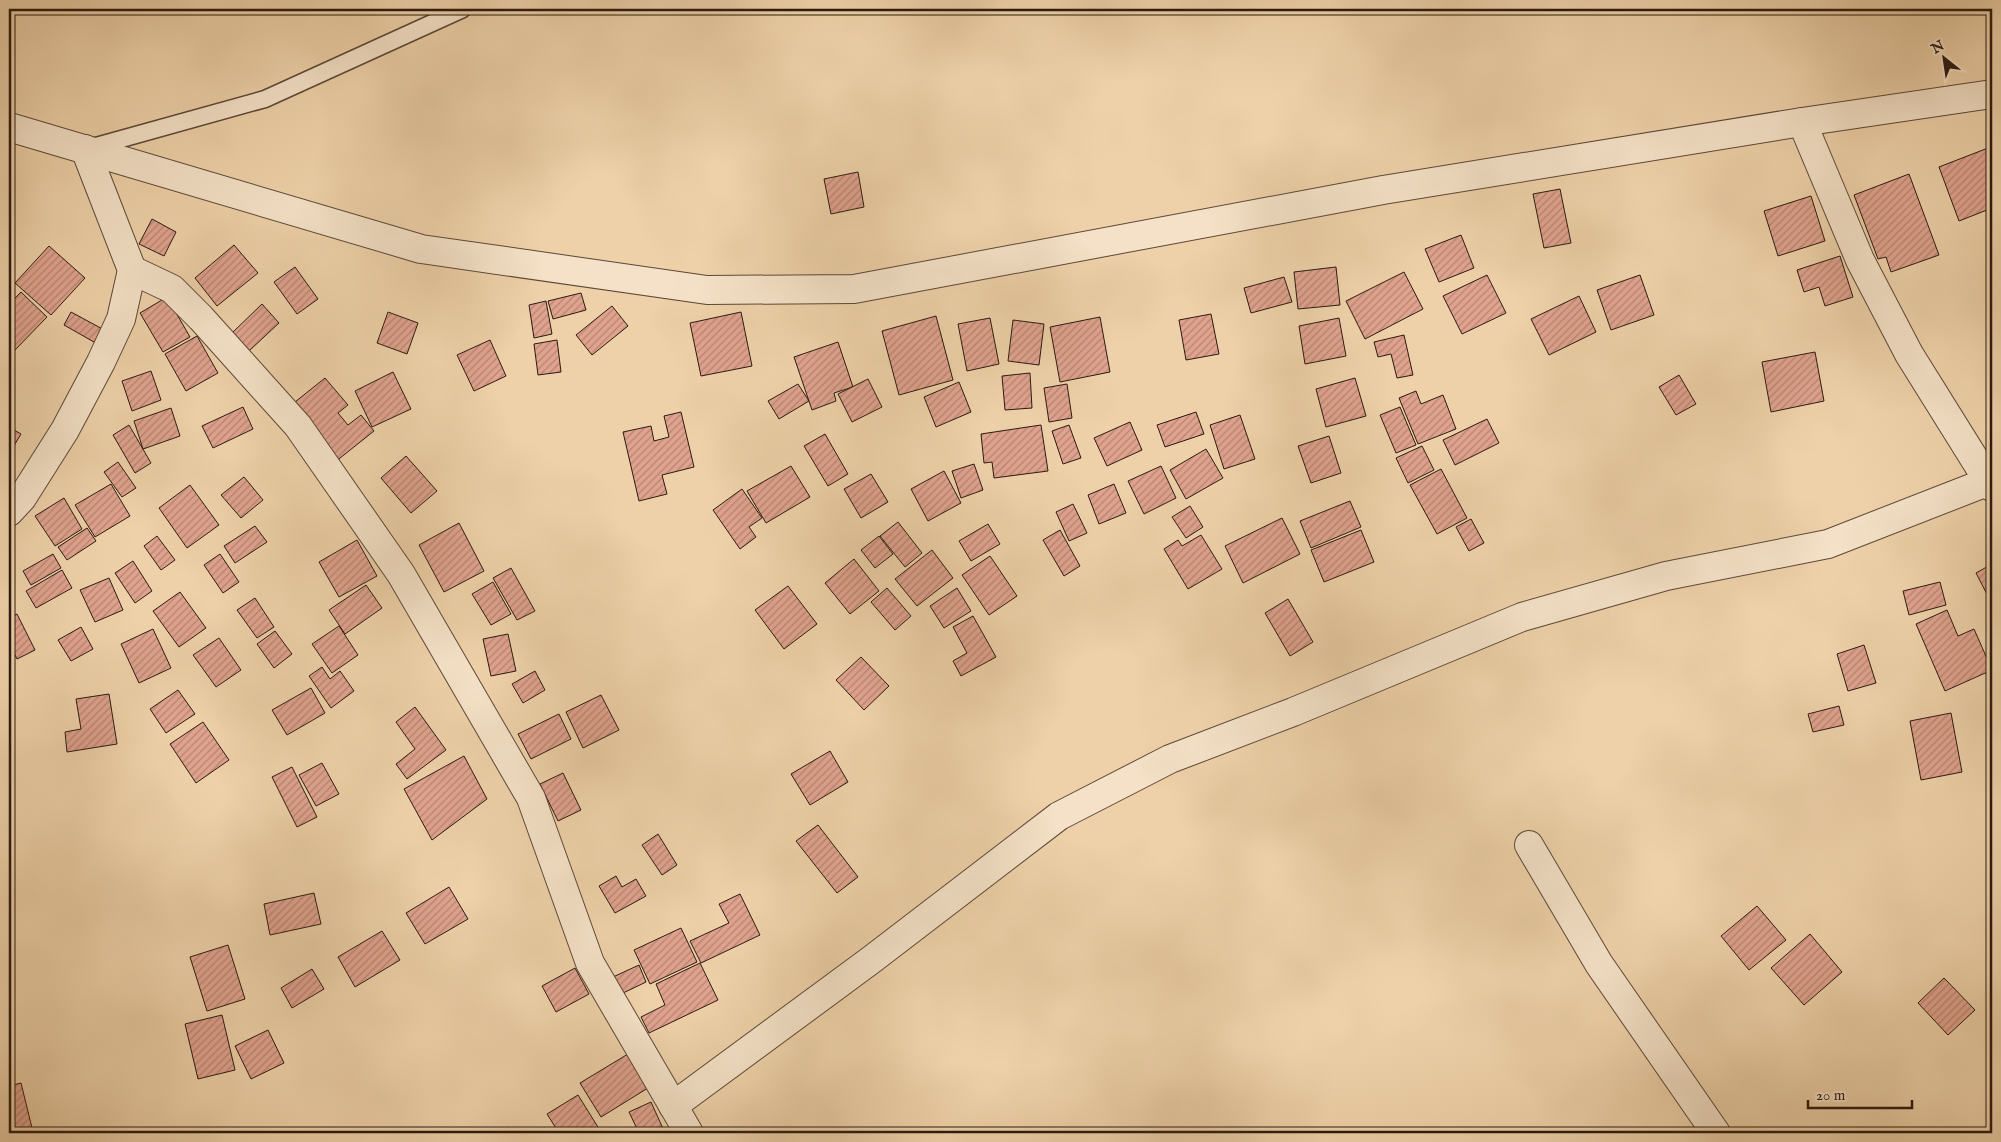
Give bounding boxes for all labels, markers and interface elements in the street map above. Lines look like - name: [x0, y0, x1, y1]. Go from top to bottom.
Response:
- north arrow: [1918, 32, 1968, 82]
- text: N: [1927, 37, 1948, 59]
- scale bar: [1808, 1077, 1912, 1109]
- text: 20 m: [1816, 1086, 1846, 1105]

